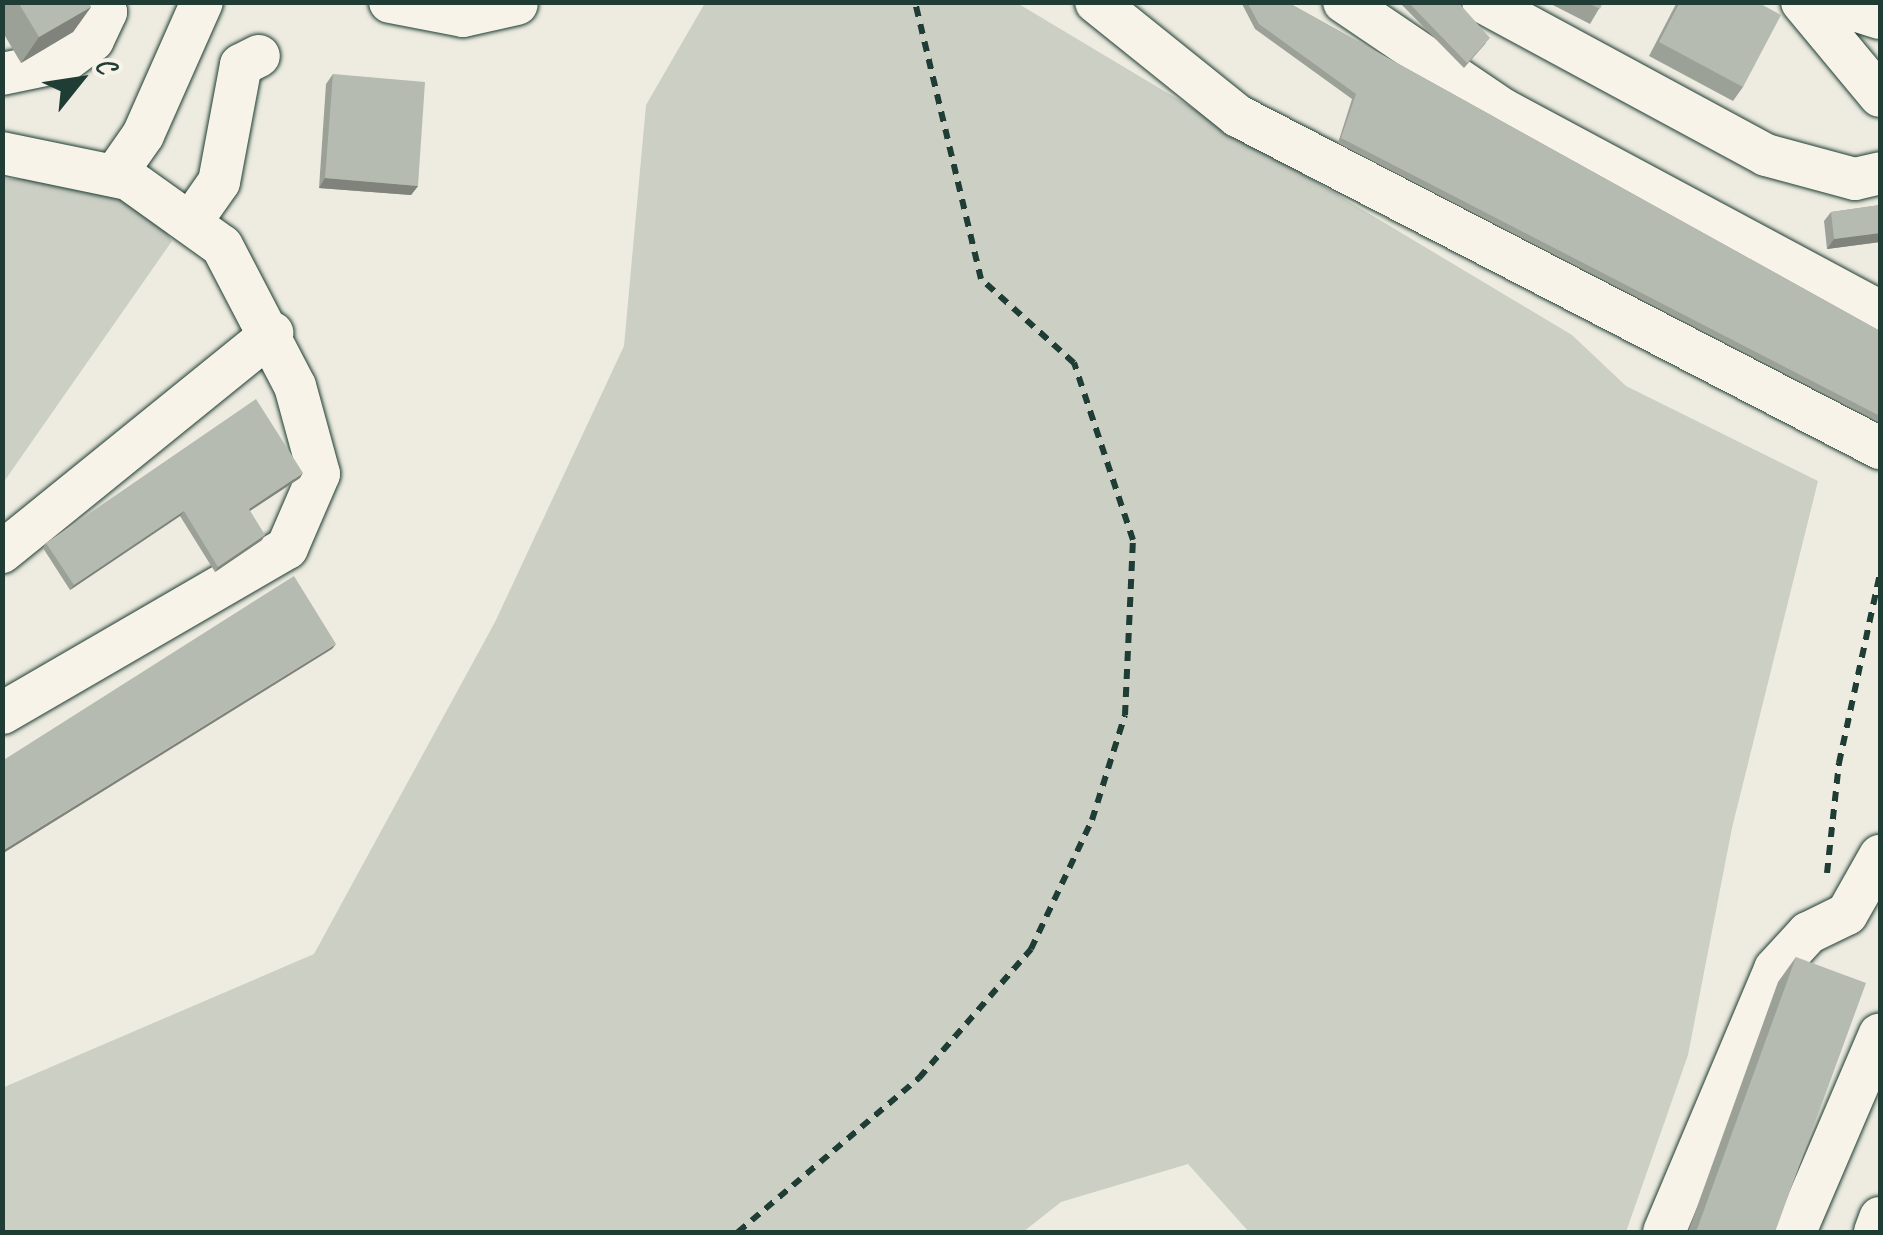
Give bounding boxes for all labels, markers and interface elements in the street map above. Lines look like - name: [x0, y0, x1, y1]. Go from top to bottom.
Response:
- north arrow: [30, 30, 130, 130]
- text: С: [88, 50, 125, 79]

